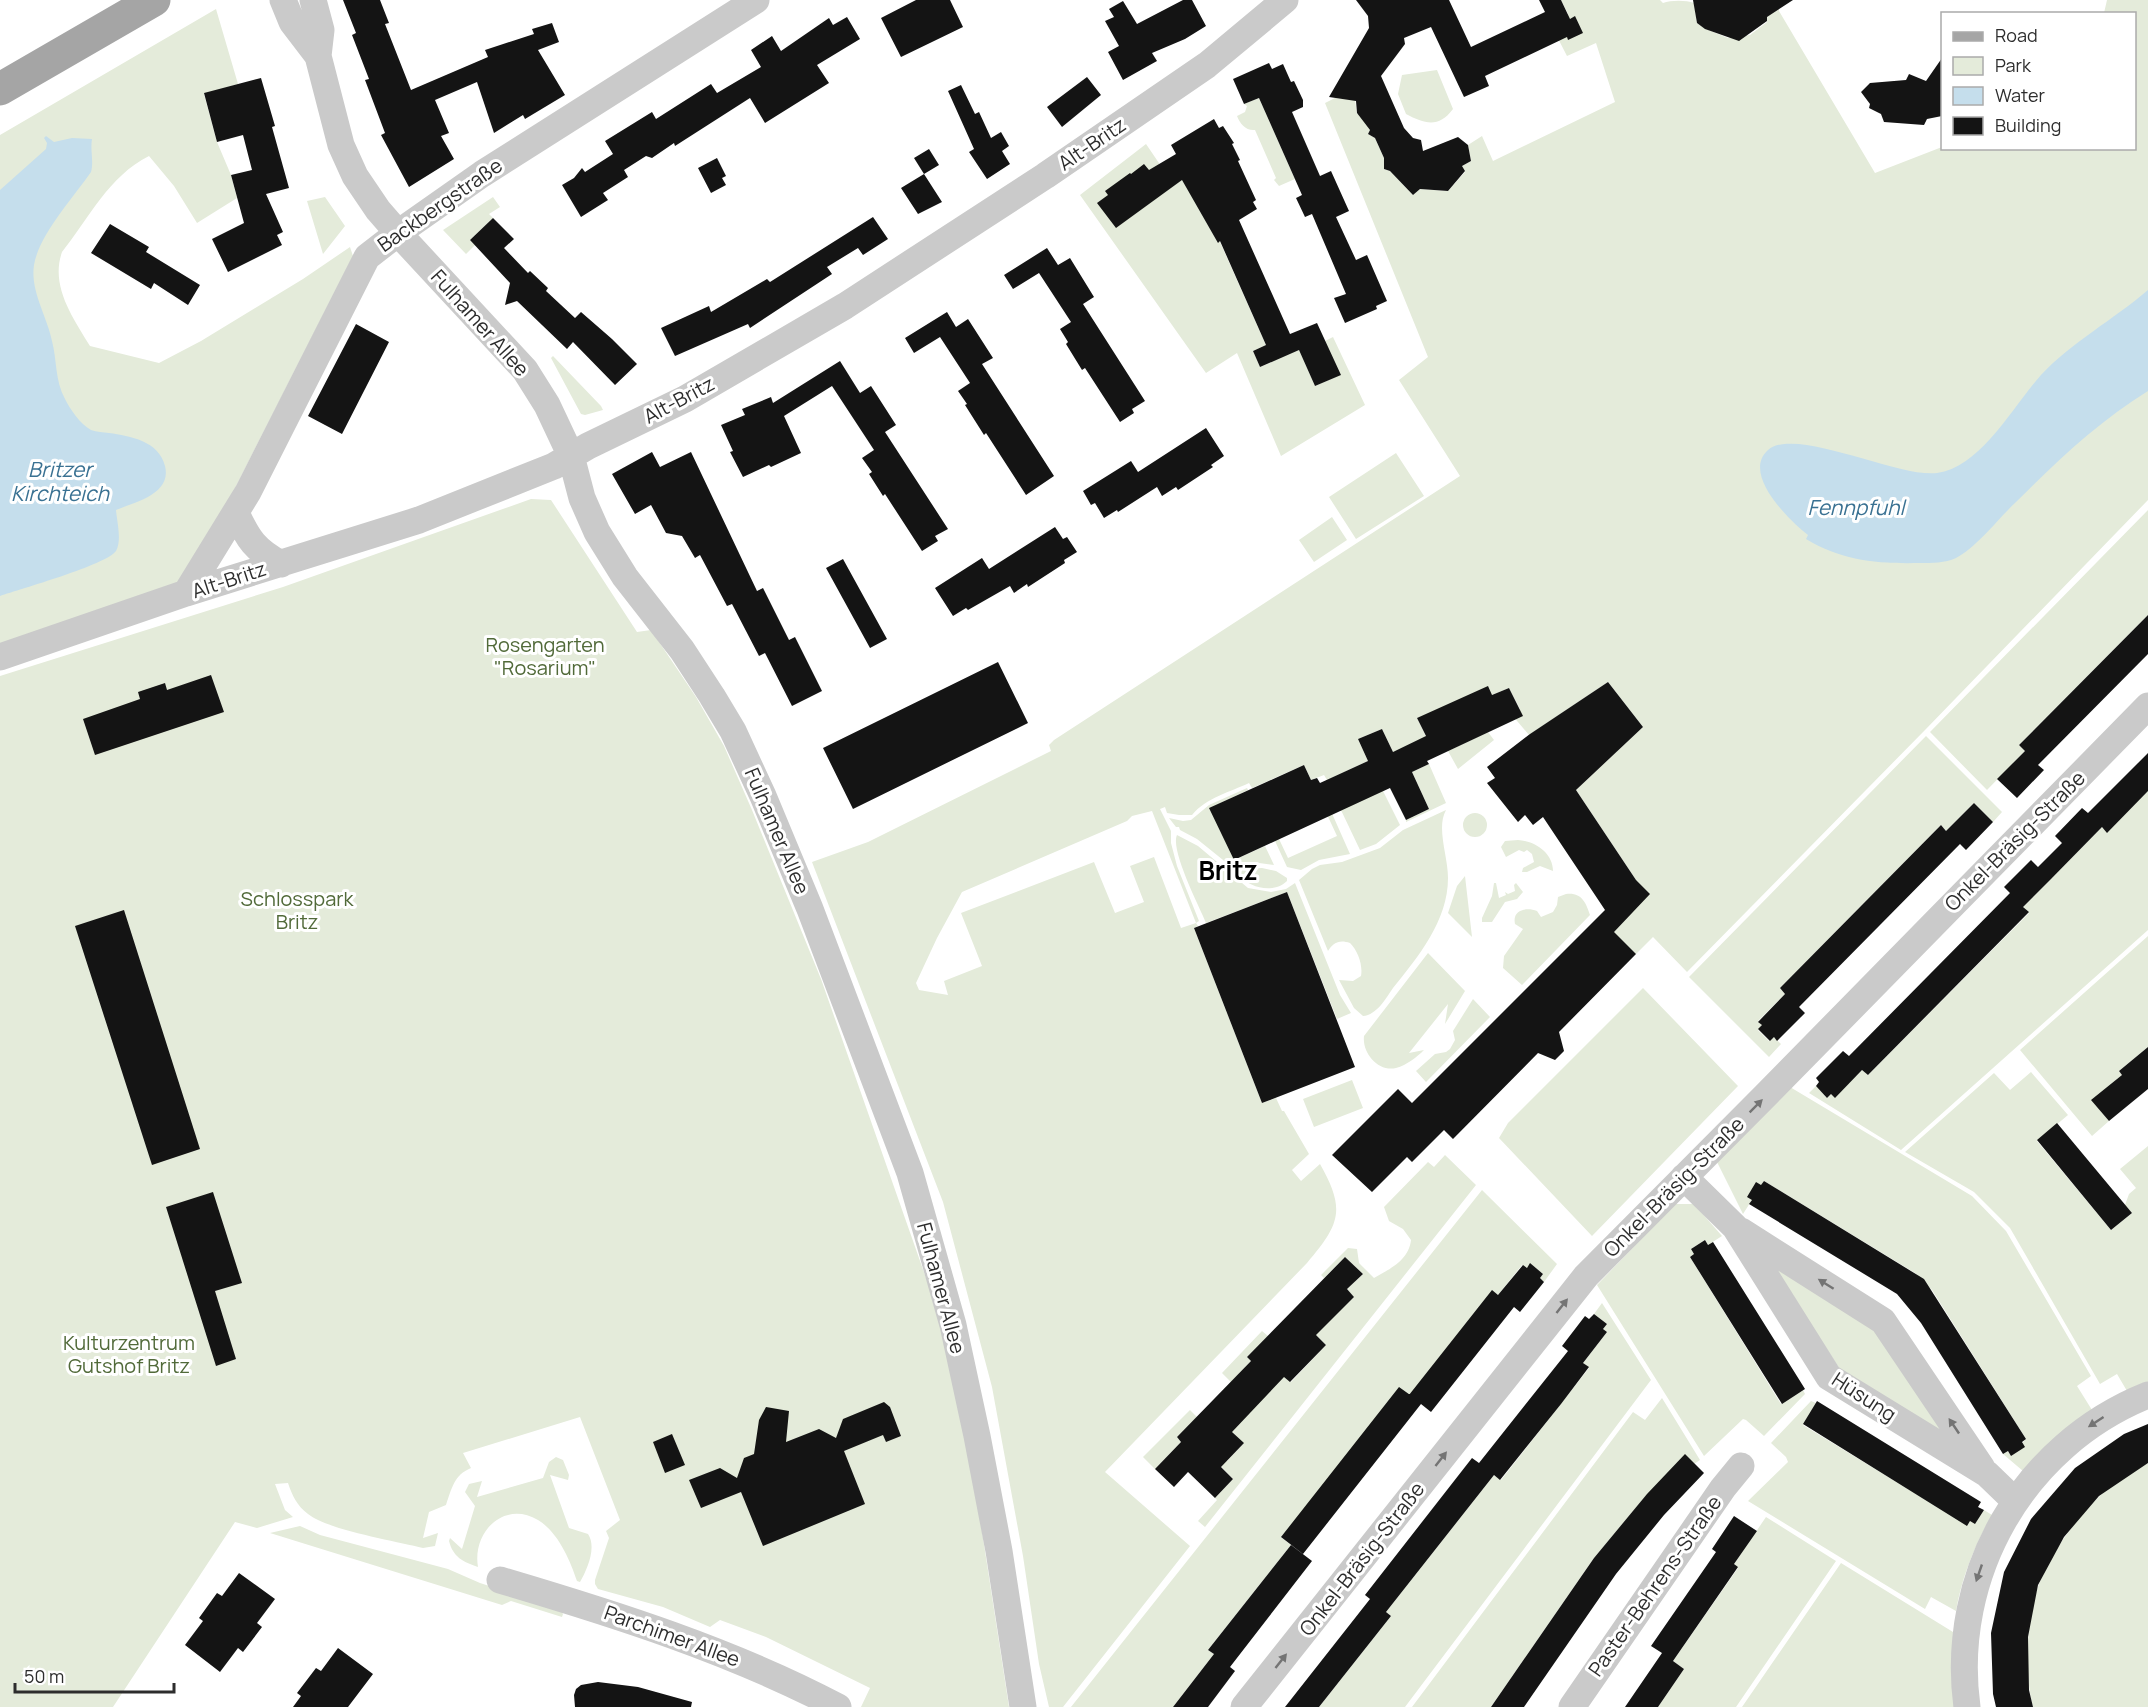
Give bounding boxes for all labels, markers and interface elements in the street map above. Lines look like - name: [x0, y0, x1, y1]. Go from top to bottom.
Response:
- legend: [1941, 12, 2136, 150]
- text: Road: [1995, 23, 2038, 47]
- text: Park: [1995, 53, 2032, 77]
- text: Water: [1995, 83, 2045, 107]
- street label: Alt-Britz: [1052, 111, 1131, 176]
- text: Building: [1995, 113, 2061, 137]
- street label: Backbergstraße: [372, 151, 508, 258]
- street label: Fulhamer Allee: [425, 264, 536, 382]
- street label: Alt-Britz: [639, 370, 719, 429]
- water label: Britzer Kirchteich: [11, 455, 111, 507]
- water label: Fennpfuhl: [1808, 493, 1908, 521]
- street label: Alt-Britz: [188, 555, 269, 604]
- park label: Rosengarten "Rosarium": [485, 631, 605, 681]
- street label: Fulhamer Allee: [739, 763, 816, 898]
- street label: Onkel-Bräsig-Straße: [1939, 765, 2091, 917]
- district label: Britz: [1198, 852, 1258, 888]
- park label: Schlosspark Britz: [241, 885, 354, 935]
- one-way arrow: [1748, 1099, 1762, 1113]
- street label: Onkel-Bräsig-Straße: [1598, 1111, 1750, 1263]
- street label: Fulhamer Allee: [911, 1219, 972, 1356]
- one-way arrow: [1818, 1279, 1834, 1290]
- one-way arrow: [1555, 1298, 1568, 1314]
- park label: Kulturzentrum Gutshof Britz: [63, 1329, 195, 1379]
- street label: Hüsung: [1827, 1366, 1902, 1427]
- one-way arrow: [2088, 1417, 2104, 1428]
- one-way arrow: [1949, 1418, 1960, 1434]
- one-way arrow: [1434, 1451, 1447, 1467]
- street label: Onkel-Bräsig-Straße: [1293, 1476, 1430, 1641]
- street label: Paster-Behrens-Straße: [1582, 1490, 1727, 1682]
- one-way arrow: [1974, 1564, 1983, 1582]
- street label: Parchimer Allee: [601, 1598, 744, 1673]
- one-way arrow: [1274, 1653, 1287, 1669]
- scale bar: [15, 1656, 174, 1694]
- text: 50 m: [24, 1664, 64, 1688]

